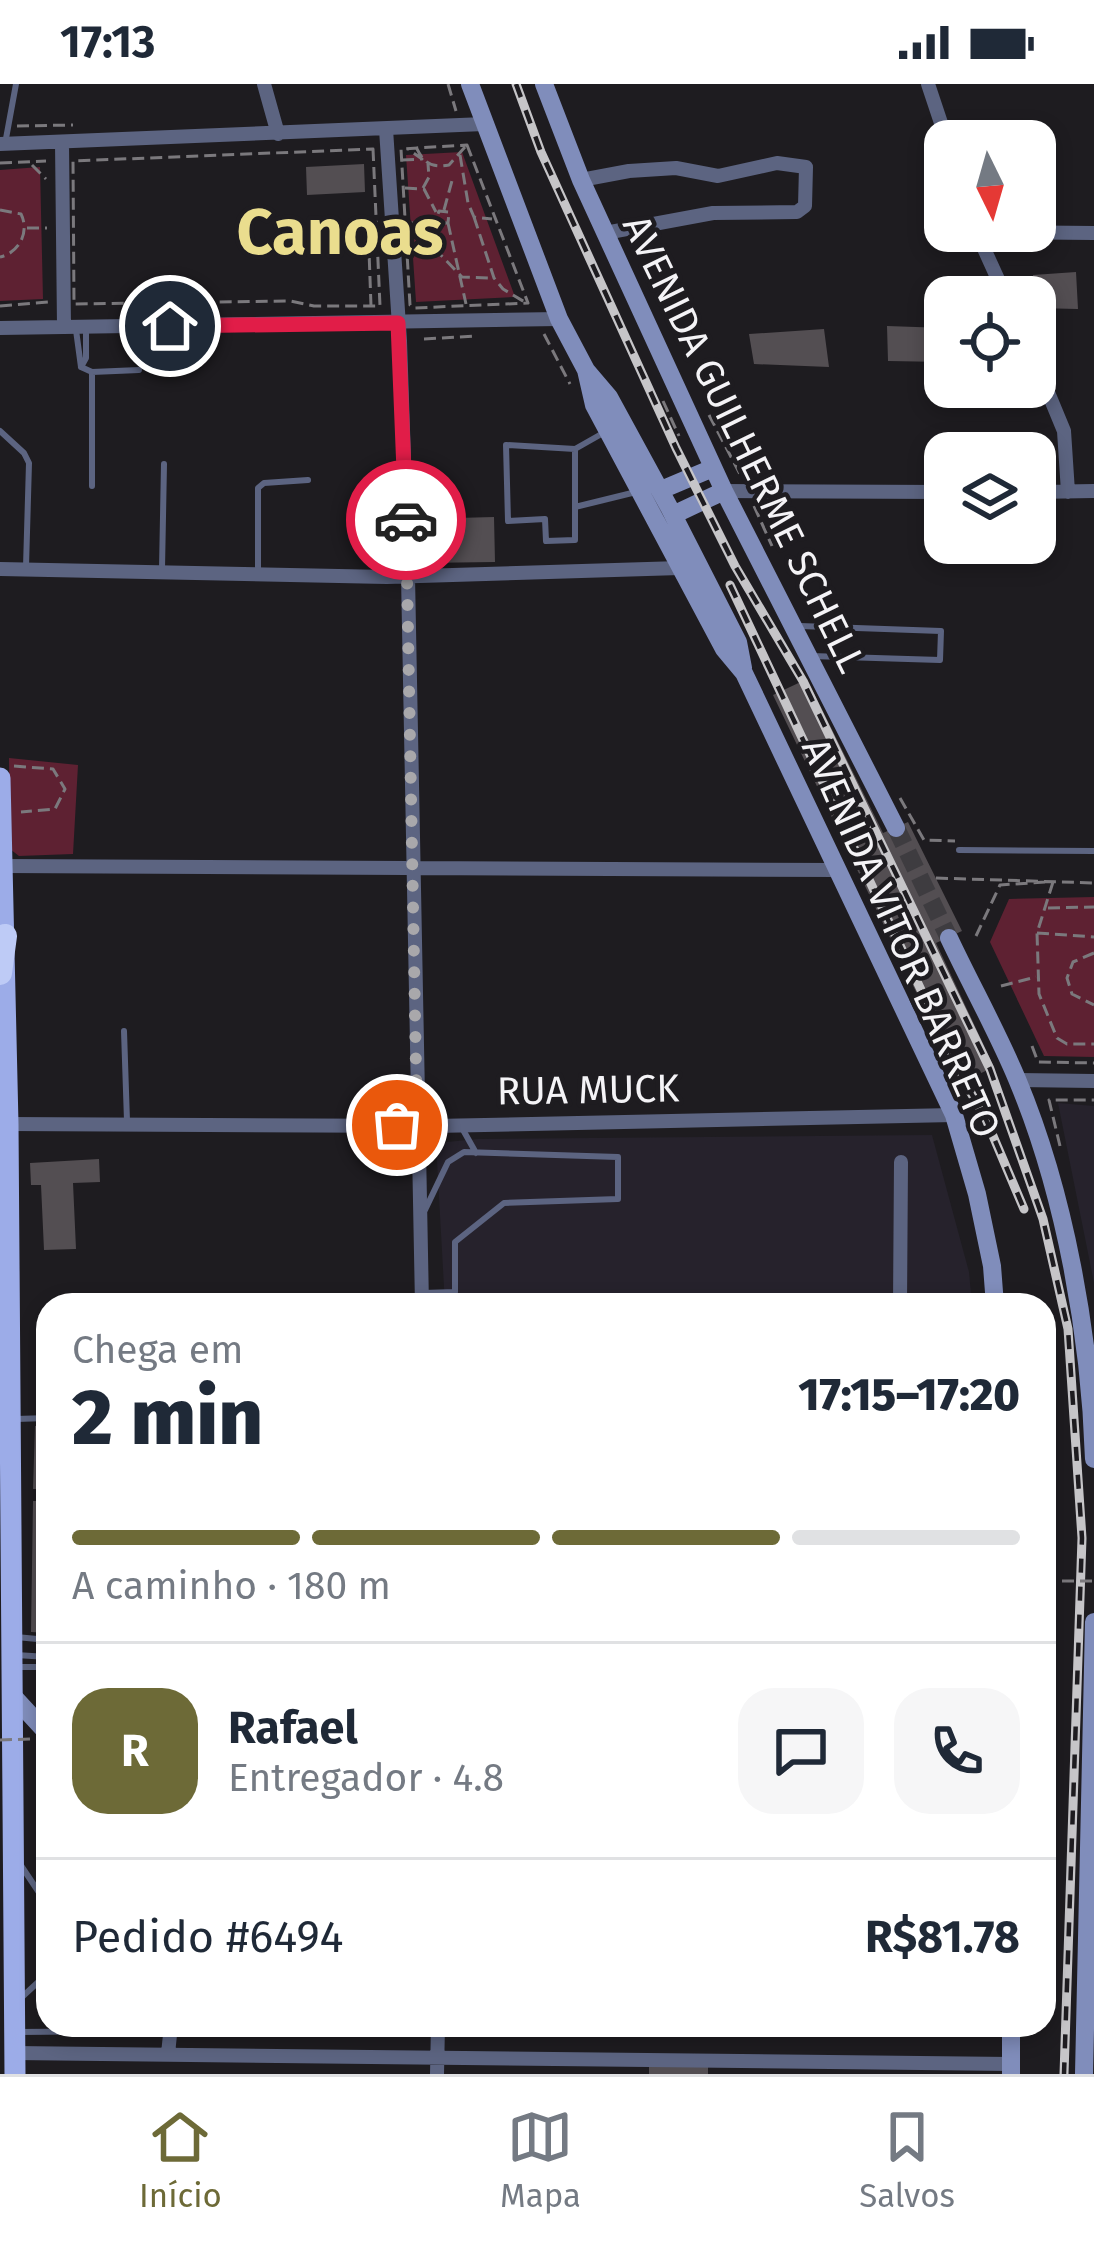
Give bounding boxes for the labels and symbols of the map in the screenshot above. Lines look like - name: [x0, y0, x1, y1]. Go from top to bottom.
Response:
- north arrow: [924, 120, 1056, 252]
- district label: Canoas: [237, 195, 443, 271]
- street label: AVENIDA GUILHERME SCHELL: [613, 208, 875, 680]
- pin: [119, 275, 221, 377]
- courier: [346, 460, 466, 580]
- street label: AVENIDA VITOR BARRETO: [792, 731, 1010, 1145]
- street label: RUA MUCK: [496, 1065, 680, 1115]
- pin: [346, 1074, 448, 1176]

